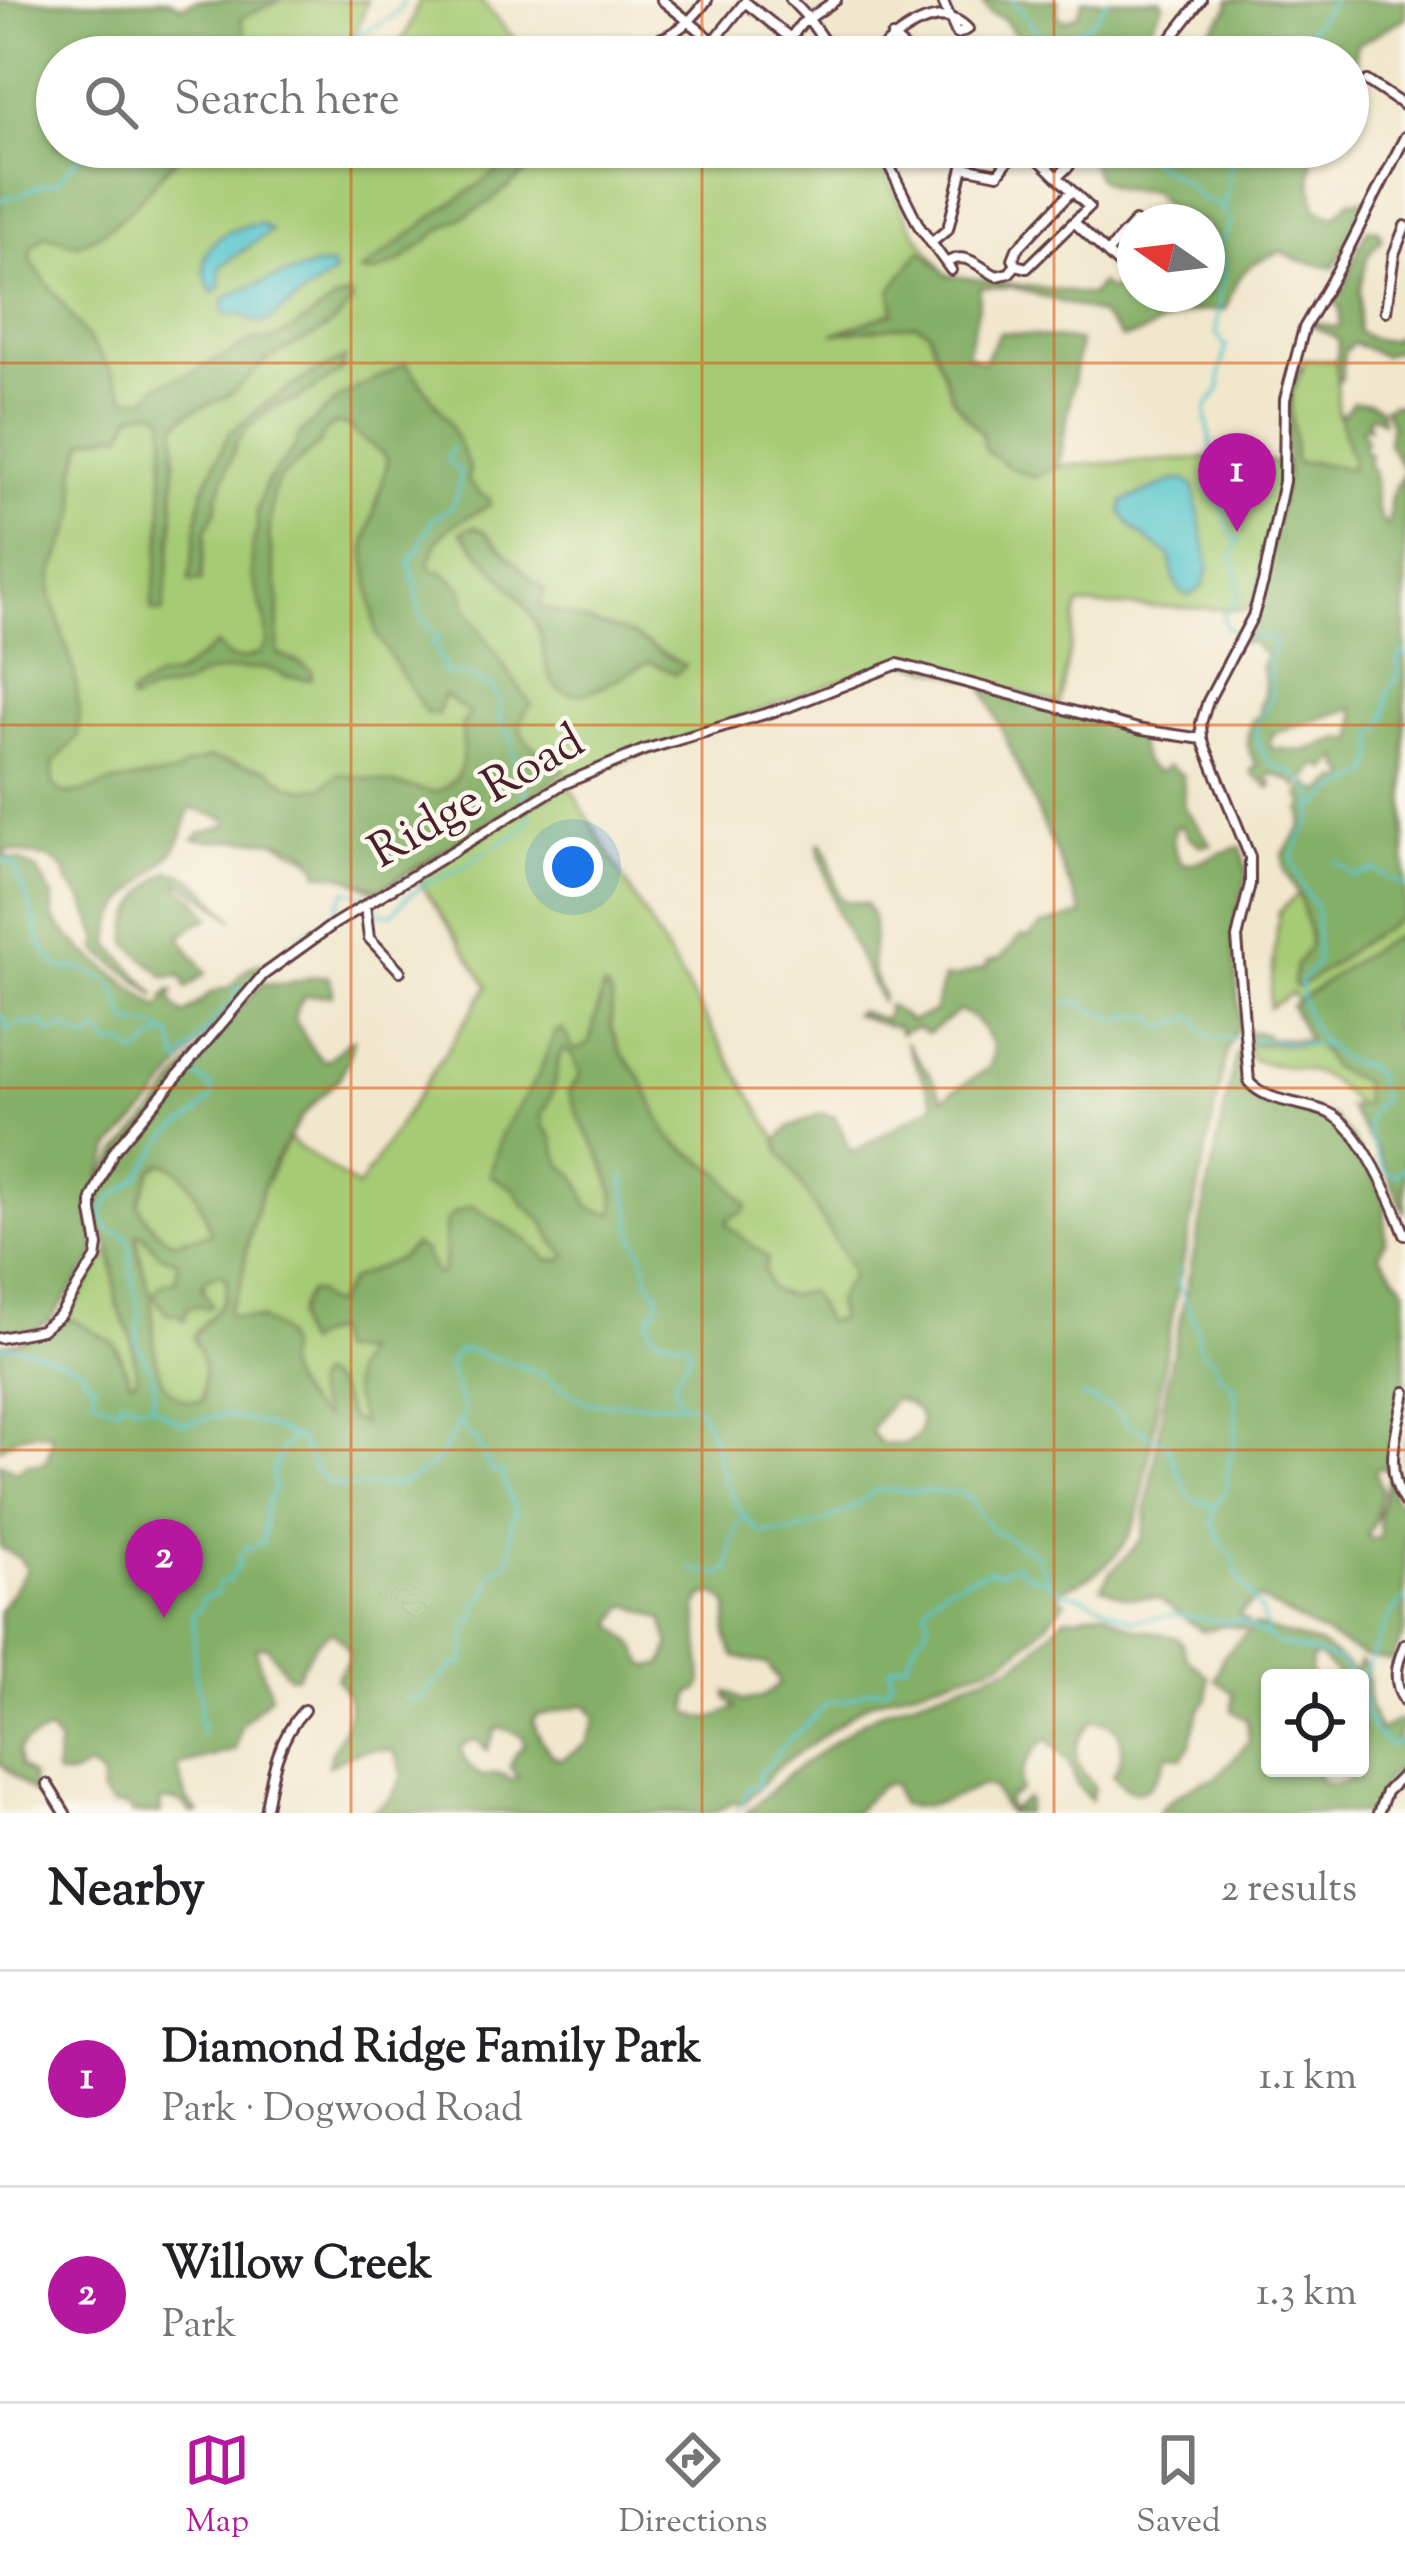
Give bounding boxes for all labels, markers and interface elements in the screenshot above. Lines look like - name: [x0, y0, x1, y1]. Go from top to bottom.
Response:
- search box: [36, 36, 1369, 168]
- icon: search: [78, 69, 144, 135]
- text: Search here: [174, 70, 400, 135]
- north arrow: [1117, 204, 1225, 312]
- pin: 1: [1198, 433, 1276, 532]
- street label: Ridge Road: [358, 710, 598, 888]
- your location: [543, 837, 603, 897]
- pin: 2: [125, 1519, 203, 1618]
- map controls: [1261, 1669, 1369, 1777]
- button: locate: [1261, 1669, 1369, 1777]
- text: Nearby: [48, 1855, 205, 1928]
- text: 2 results: [1221, 1863, 1357, 1919]
- text: Diamond Ridge Family Park: [162, 2018, 701, 2083]
- text: 1: [80, 2051, 94, 2107]
- text: 1.1 km: [1259, 2051, 1357, 2107]
- text: Park · Dogwood Road: [162, 2083, 523, 2139]
- text: Willow Creek: [162, 2234, 432, 2299]
- text: 2: [78, 2267, 96, 2323]
- text: 1.3 km: [1256, 2267, 1357, 2323]
- text: Park: [162, 2299, 237, 2355]
- tab: Map: [184, 2427, 250, 2547]
- tab: Directions: [619, 2427, 768, 2547]
- tab: Saved: [1136, 2427, 1221, 2547]

